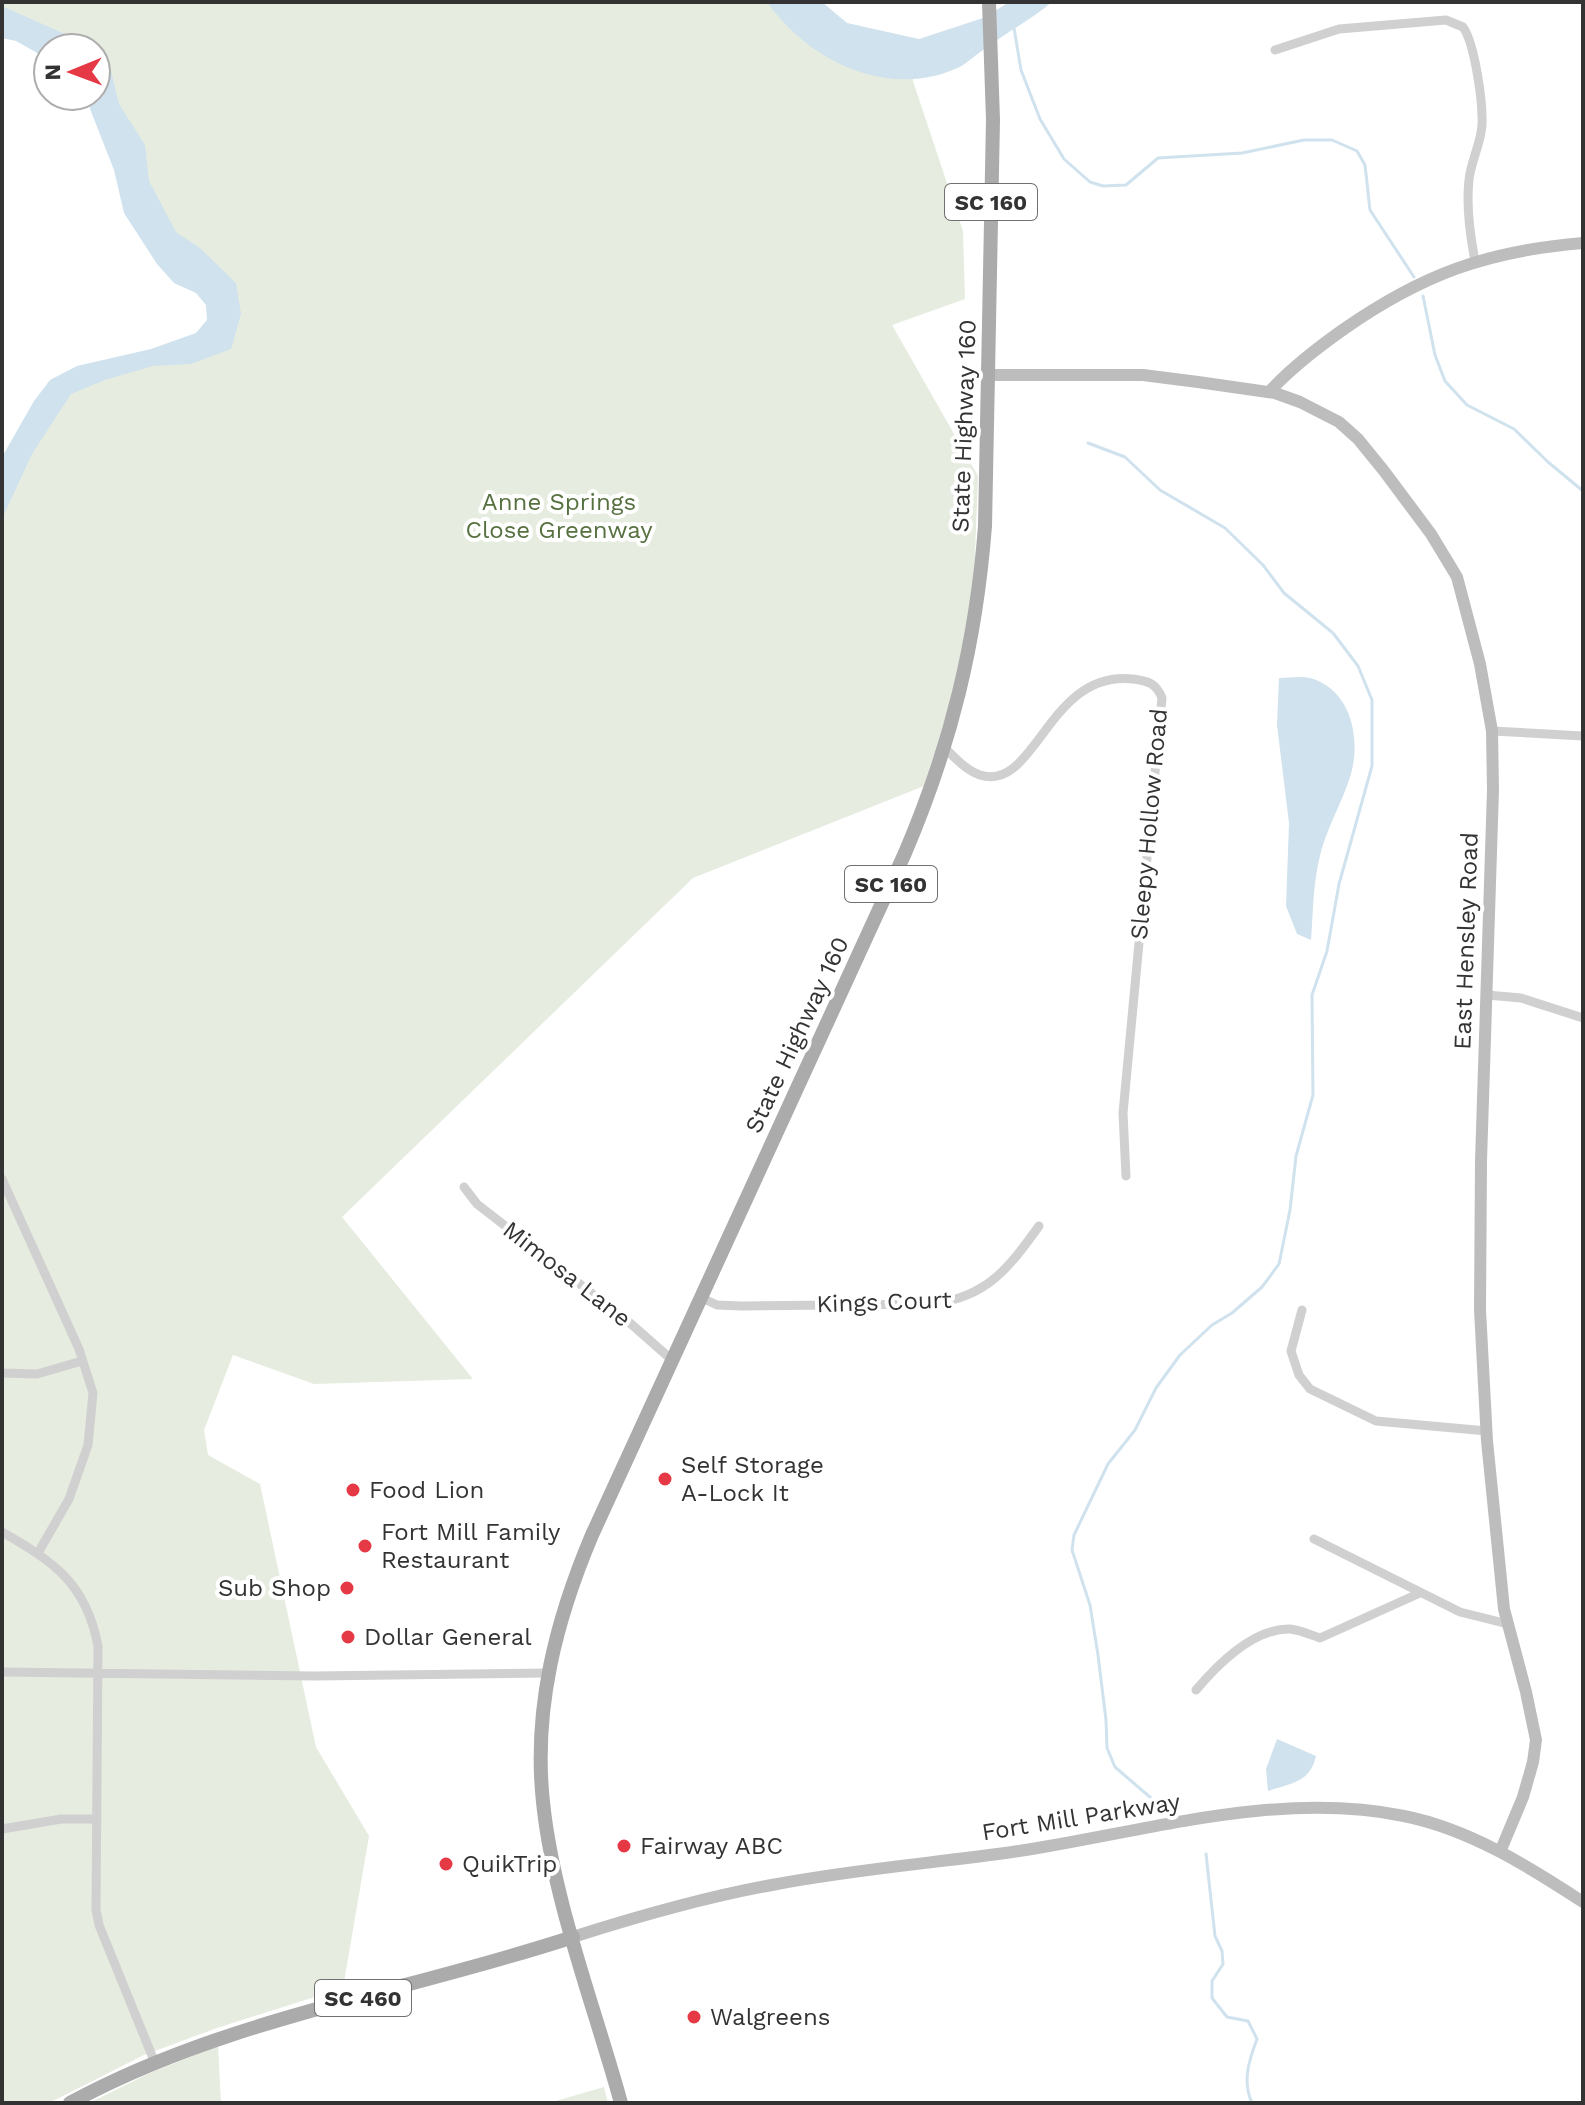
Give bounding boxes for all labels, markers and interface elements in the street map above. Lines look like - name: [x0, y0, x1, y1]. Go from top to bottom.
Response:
- north arrow: [32, 32, 112, 112]
- text: N: [40, 64, 65, 81]
- road number: SC 160: [945, 184, 1037, 220]
- street label: State Highway 160: [946, 319, 982, 533]
- park label: Anne Springs Close Greenway: [465, 488, 653, 544]
- street label: Sleepy Hollow Road: [1125, 707, 1173, 941]
- street label: East Hensley Road: [1448, 832, 1484, 1050]
- road number: SC 160: [845, 866, 937, 902]
- street label: State Highway 160: [739, 933, 855, 1137]
- street label: Mimosa Lane: [497, 1215, 637, 1333]
- street label: Kings Court: [816, 1286, 952, 1318]
- place label: Self Storage A-Lock It: [681, 1451, 824, 1507]
- marker: Self Storage A-Lock It: [656, 1470, 674, 1488]
- place label: Food Lion: [369, 1476, 484, 1504]
- marker: Food Lion: [344, 1481, 362, 1499]
- place label: Fort Mill Family Restaurant: [381, 1518, 561, 1574]
- marker: Fort Mill Family Restaurant: [356, 1537, 374, 1555]
- place label: Sub Shop: [218, 1574, 331, 1602]
- marker: Sub Shop: [338, 1579, 356, 1597]
- place label: Dollar General: [364, 1623, 532, 1651]
- marker: Dollar General: [339, 1628, 357, 1646]
- street label: Fort Mill Parkway: [980, 1787, 1183, 1847]
- place label: Fairway ABC: [640, 1832, 783, 1860]
- marker: Fairway ABC: [615, 1837, 633, 1855]
- place label: QuikTrip: [462, 1850, 557, 1878]
- marker: QuikTrip: [437, 1855, 455, 1873]
- road number: SC 460: [315, 1980, 411, 2016]
- place label: Walgreens: [710, 2003, 830, 2031]
- marker: Walgreens: [685, 2008, 703, 2026]

